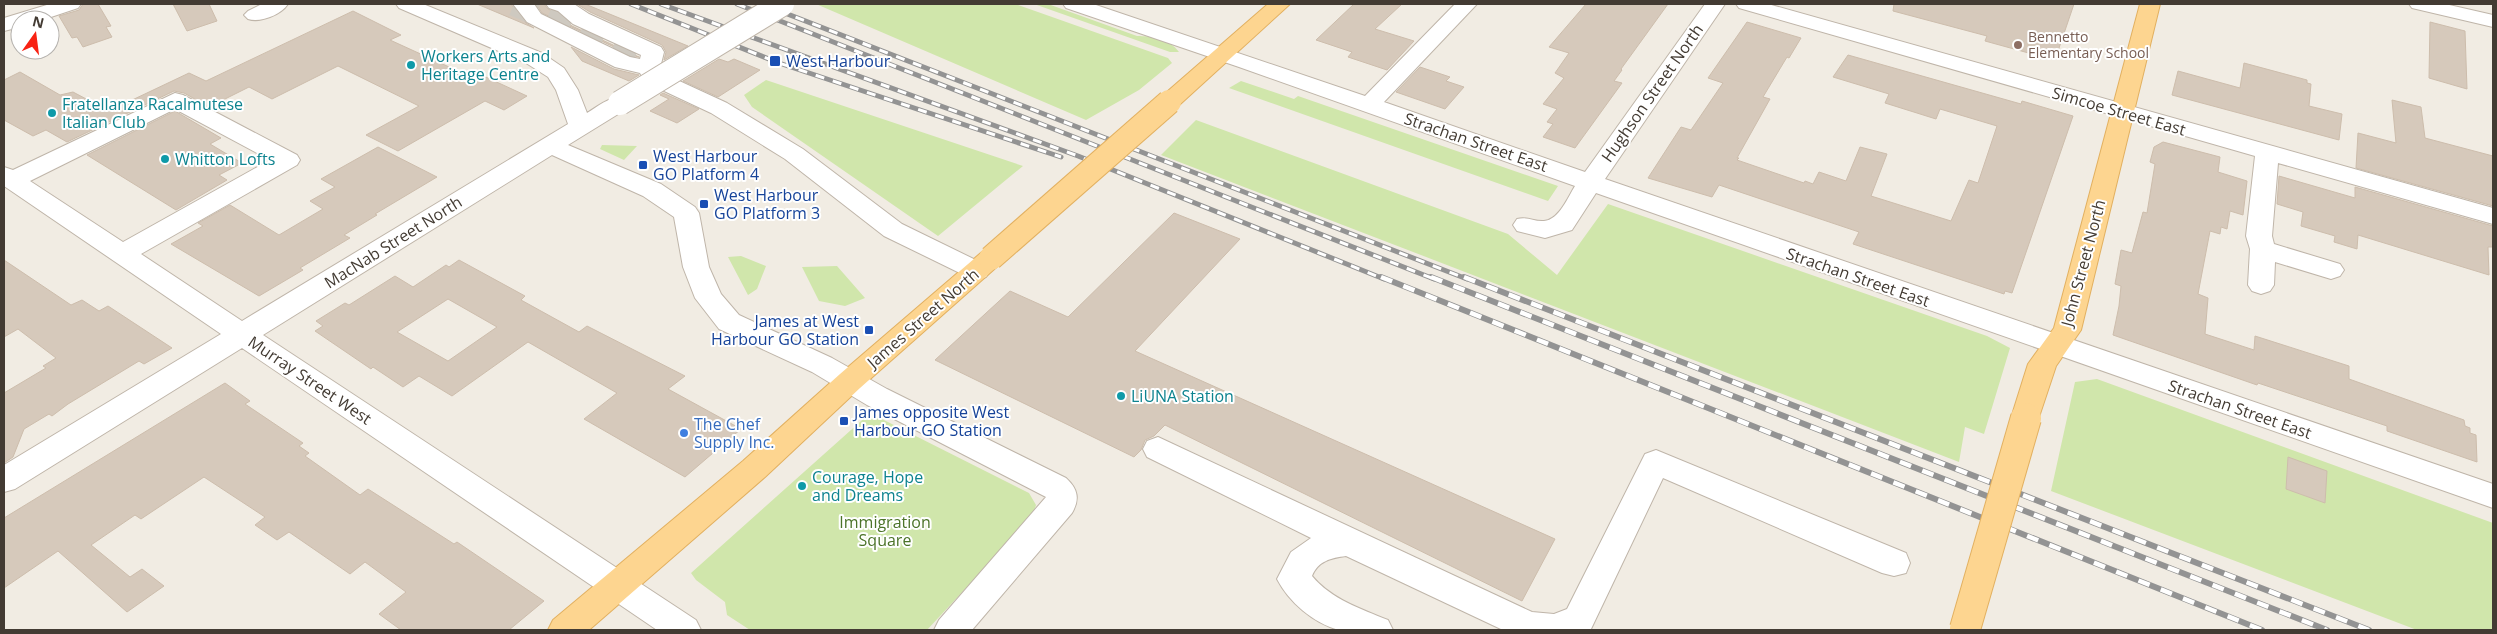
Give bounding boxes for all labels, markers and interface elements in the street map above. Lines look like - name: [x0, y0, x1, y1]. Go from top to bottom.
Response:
- north arrow: [10, 10, 60, 60]
- text: N: [30, 11, 46, 32]
- street label: Hughson Street North: [1596, 20, 1708, 166]
- place label: Bennetto Elementary School: [2028, 27, 2149, 62]
- marker: Bennetto Elementary School: [2012, 39, 2024, 51]
- place label: Workers Arts and Heritage Centre: [421, 45, 550, 85]
- place label: West Harbour: [786, 50, 891, 72]
- marker: West Harbour: [768, 54, 782, 68]
- marker: Workers Arts and Heritage Centre: [405, 59, 417, 71]
- street label: Simcoe Street East: [2050, 81, 2189, 141]
- place label: Fratellanza Racalmutese Italian Club: [62, 93, 243, 133]
- marker: Fratellanza Racalmutese Italian Club: [46, 107, 58, 119]
- street label: Strachan Street East: [1401, 107, 1551, 177]
- place label: West Harbour GO Platform 4: [653, 145, 759, 185]
- place label: Whitton Lofts: [175, 148, 275, 170]
- marker: Whitton Lofts: [159, 153, 171, 165]
- marker: West Harbour GO Platform 4: [637, 159, 649, 171]
- place label: West Harbour GO Platform 3: [714, 184, 820, 224]
- street label: MacNab Street North: [320, 191, 466, 293]
- street label: John Street North: [2055, 197, 2110, 331]
- marker: West Harbour GO Platform 3: [698, 198, 710, 210]
- street label: Strachan Street East: [1783, 242, 1933, 312]
- street label: James Street North: [861, 263, 984, 374]
- place label: James at West Harbour GO Station: [711, 310, 859, 350]
- marker: James at West Harbour GO Station: [863, 324, 875, 336]
- street label: Murray Street West: [244, 331, 376, 430]
- street label: Strachan Street East: [2165, 374, 2315, 444]
- place label: LiUNA Station: [1131, 385, 1234, 407]
- marker: LiUNA Station: [1115, 390, 1127, 402]
- place label: James opposite West Harbour GO Station: [852, 401, 1009, 441]
- place label: The Chef Supply Inc.: [694, 413, 775, 453]
- marker: James opposite West Harbour GO Station: [838, 415, 850, 427]
- marker: The Chef Supply Inc.: [678, 427, 690, 439]
- place label: Courage, Hope and Dreams: [812, 466, 923, 506]
- marker: Courage, Hope and Dreams: [796, 480, 808, 492]
- park label: Immigration Square: [839, 511, 931, 551]

